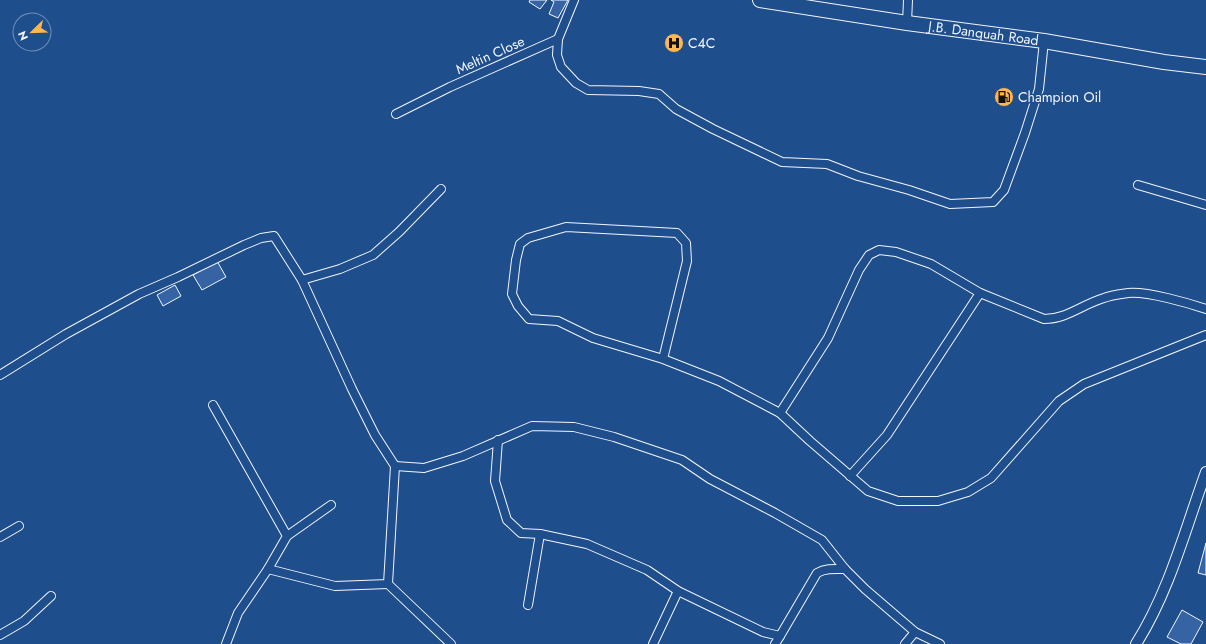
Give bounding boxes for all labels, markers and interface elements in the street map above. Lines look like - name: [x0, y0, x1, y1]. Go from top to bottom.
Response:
- north arrow: [12, 12, 52, 52]
- street label: J.B. Danquah Road: [925, 16, 1040, 50]
- text: N: [14, 29, 32, 43]
- street label: Meltin Close: [452, 31, 528, 79]
- hospital icon: C4C: [663, 32, 685, 54]
- place label: C4C: [688, 33, 715, 53]
- fuel station icon: Champion Oil: [993, 86, 1015, 108]
- place label: Champion Oil: [1018, 87, 1101, 107]

